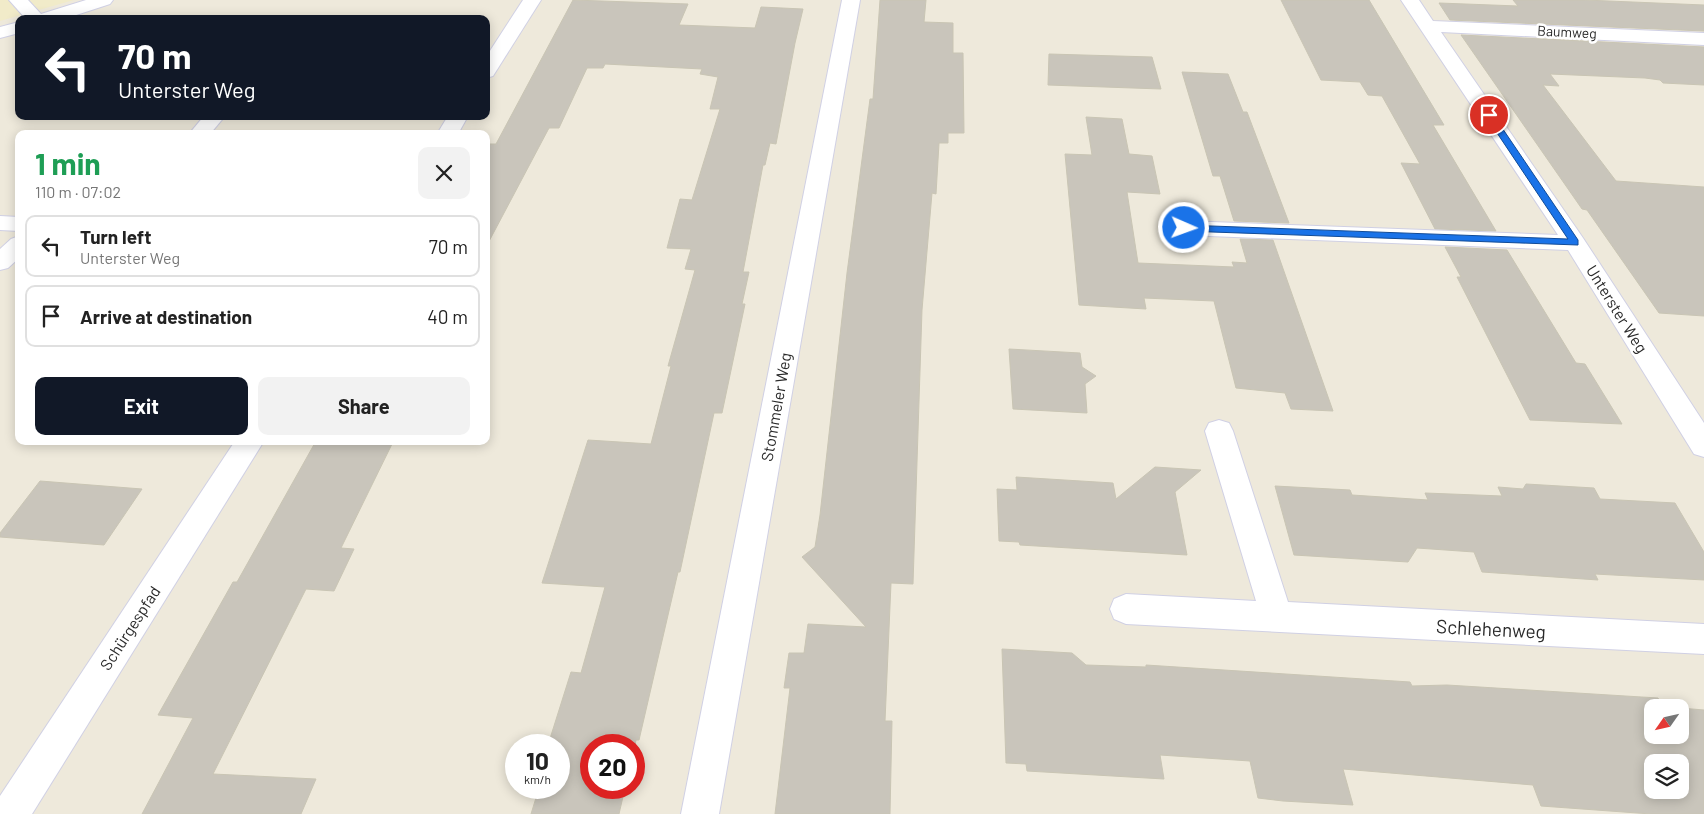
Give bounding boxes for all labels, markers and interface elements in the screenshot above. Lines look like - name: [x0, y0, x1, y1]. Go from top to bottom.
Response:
- street label: Baumweg: [1537, 21, 1597, 42]
- text: 70 m: [118, 34, 192, 76]
- icon: left: [35, 35, 100, 100]
- text: Unterster Weg: [118, 76, 256, 102]
- pin: [1468, 94, 1510, 136]
- icon: arrive: [1475, 101, 1503, 129]
- text: 1 min: [35, 145, 101, 181]
- button: close: [418, 147, 470, 199]
- text: 110 m · 07:02: [35, 182, 121, 201]
- position arrow: [1157, 201, 1209, 253]
- text: Turn left: [80, 225, 151, 248]
- icon: left: [37, 232, 65, 260]
- text: 70 m: [429, 235, 468, 258]
- text: Unterster Weg: [80, 248, 180, 267]
- street label: Unterster Weg: [1583, 261, 1652, 356]
- icon: arrive: [37, 302, 65, 330]
- text: Arrive at destination: [80, 305, 252, 328]
- text: 40 m: [427, 305, 468, 328]
- street label: Stommeler Weg: [757, 351, 794, 463]
- button: Exit: [35, 377, 248, 435]
- button: Share: [258, 377, 470, 435]
- street label: Schürgespfad: [95, 582, 164, 673]
- street label: Schlehenweg: [1436, 614, 1546, 643]
- north arrow: [1644, 699, 1689, 744]
- map controls: [1644, 699, 1689, 799]
- speed limit sign: 20: [580, 734, 645, 799]
- text: 10: [526, 745, 549, 775]
- button: layers: [1644, 754, 1689, 799]
- text: km/h: [524, 772, 551, 786]

